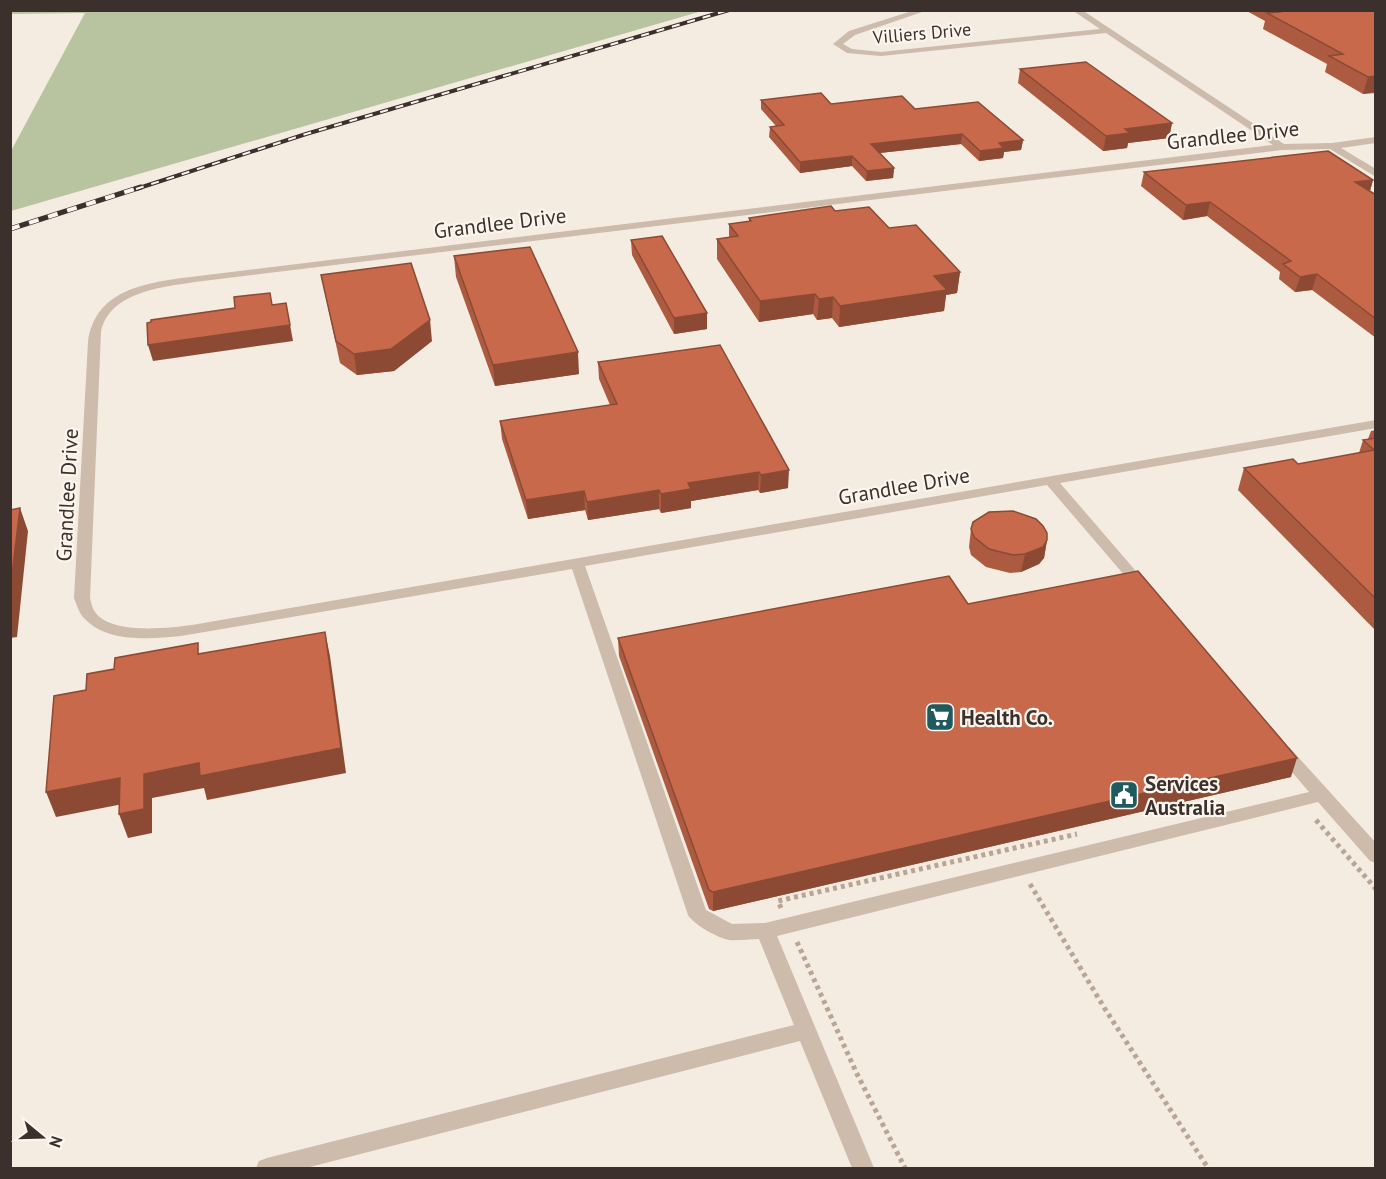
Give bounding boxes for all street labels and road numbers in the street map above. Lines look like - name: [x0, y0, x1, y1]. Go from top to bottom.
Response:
- street label: Villiers Drive: [871, 17, 972, 49]
- street label: Grandlee Drive: [1165, 115, 1301, 155]
- street label: Grandlee Drive: [432, 201, 568, 245]
- street label: Grandlee Drive: [50, 428, 84, 562]
- street label: Grandlee Drive: [836, 461, 972, 511]

